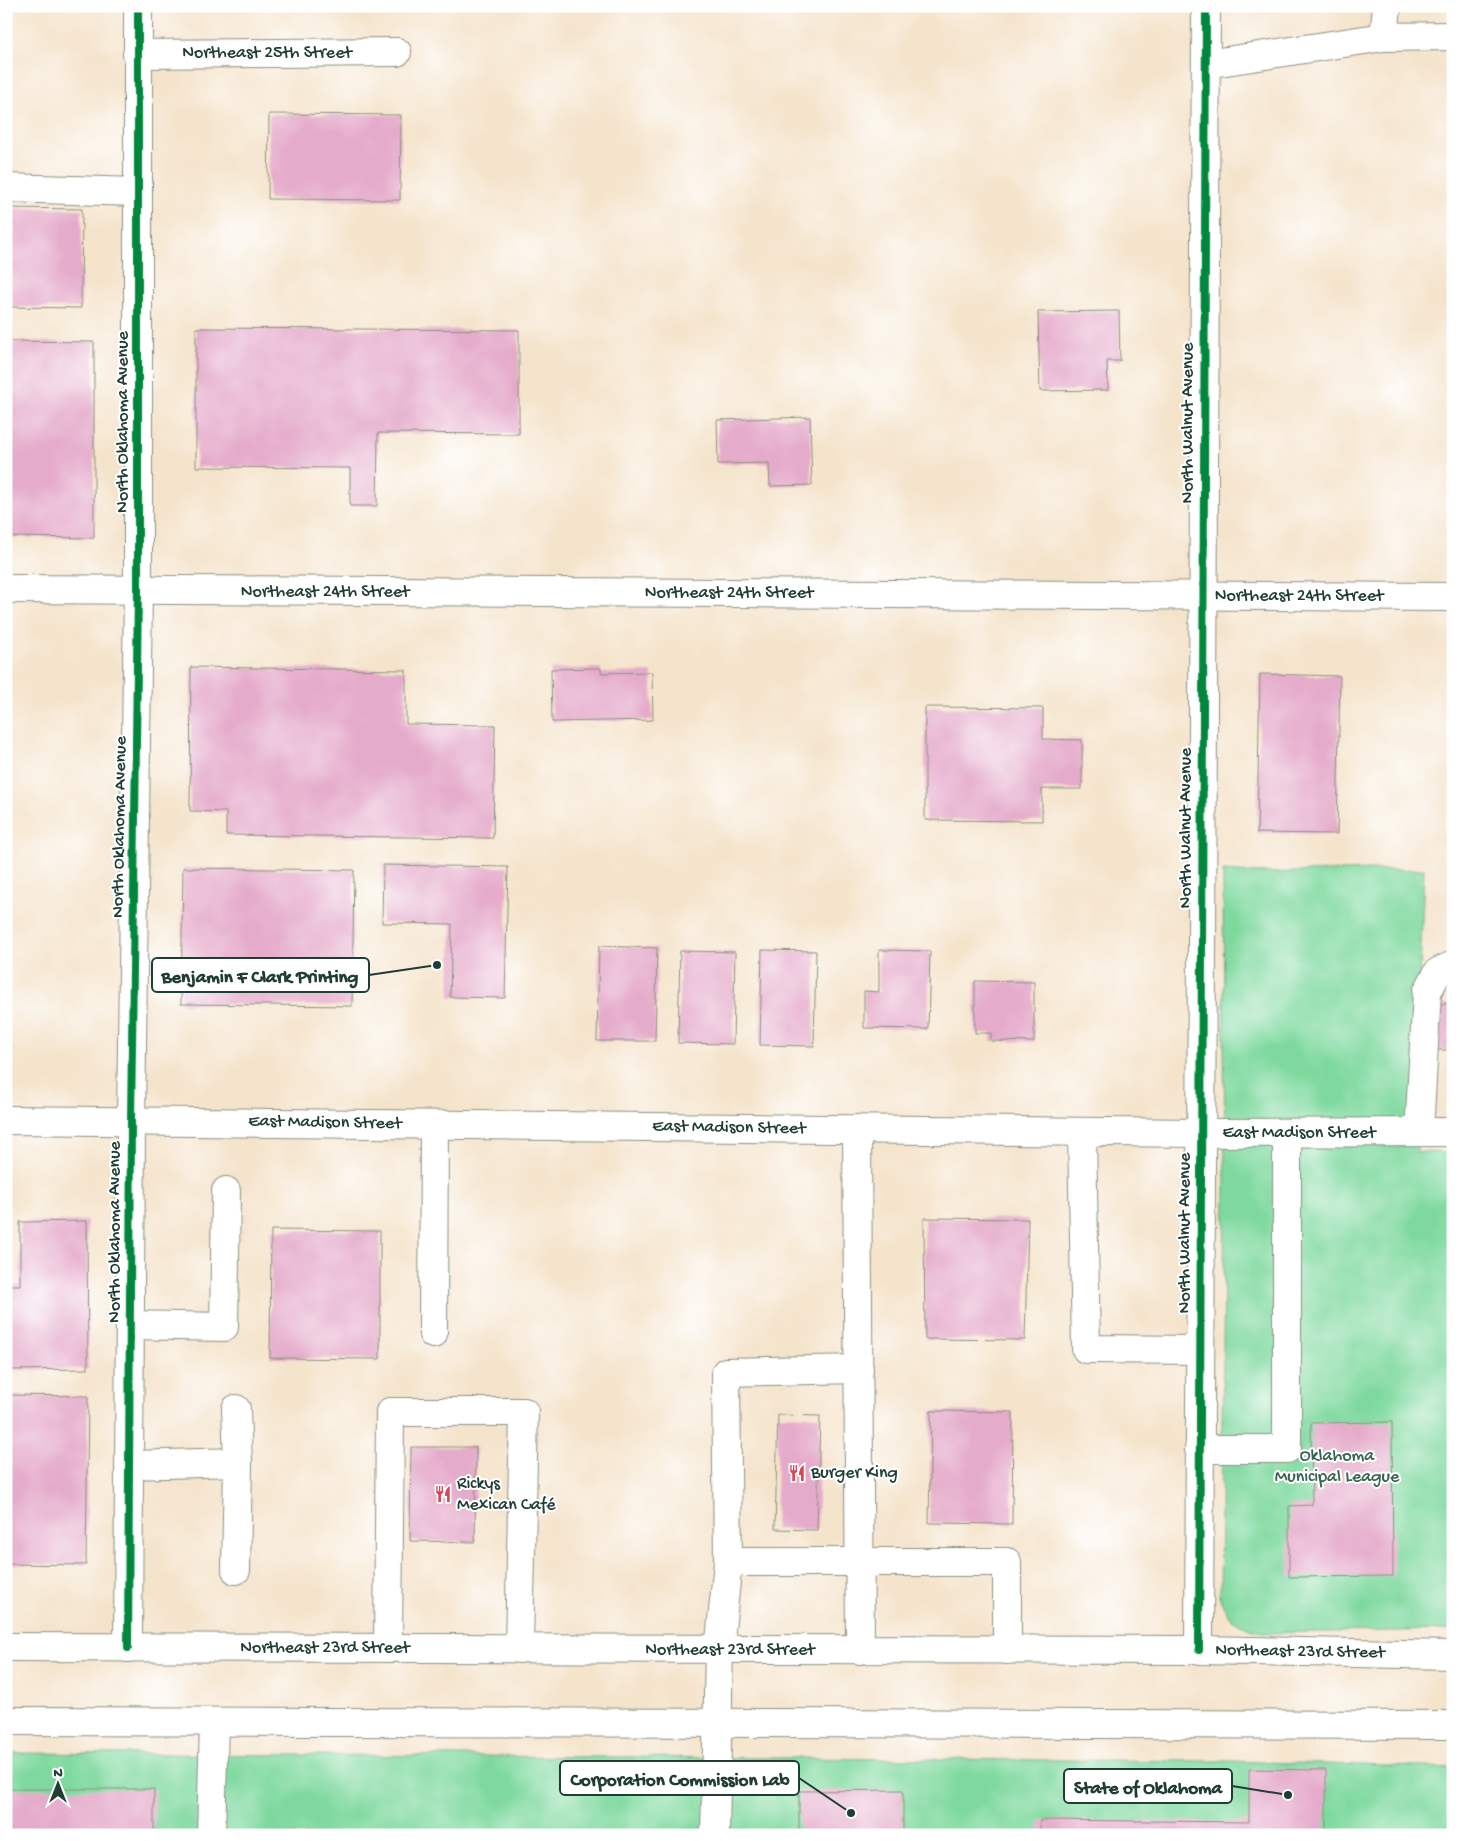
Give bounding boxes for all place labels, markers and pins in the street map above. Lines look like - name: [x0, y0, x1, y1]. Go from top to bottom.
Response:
- callout: Benjamin F Clark Printing: [152, 958, 369, 992]
- restaurant icon: Burger King: [787, 1463, 807, 1483]
- place label: Burger King: [810, 1463, 898, 1484]
- place label: Rickys Mexican Café: [457, 1474, 556, 1516]
- restaurant icon: Rickys Mexican Café: [433, 1484, 453, 1504]
- callout: Corporation Commission Lab: [560, 1761, 799, 1795]
- callout: State of Oklahoma: [1064, 1769, 1232, 1803]

